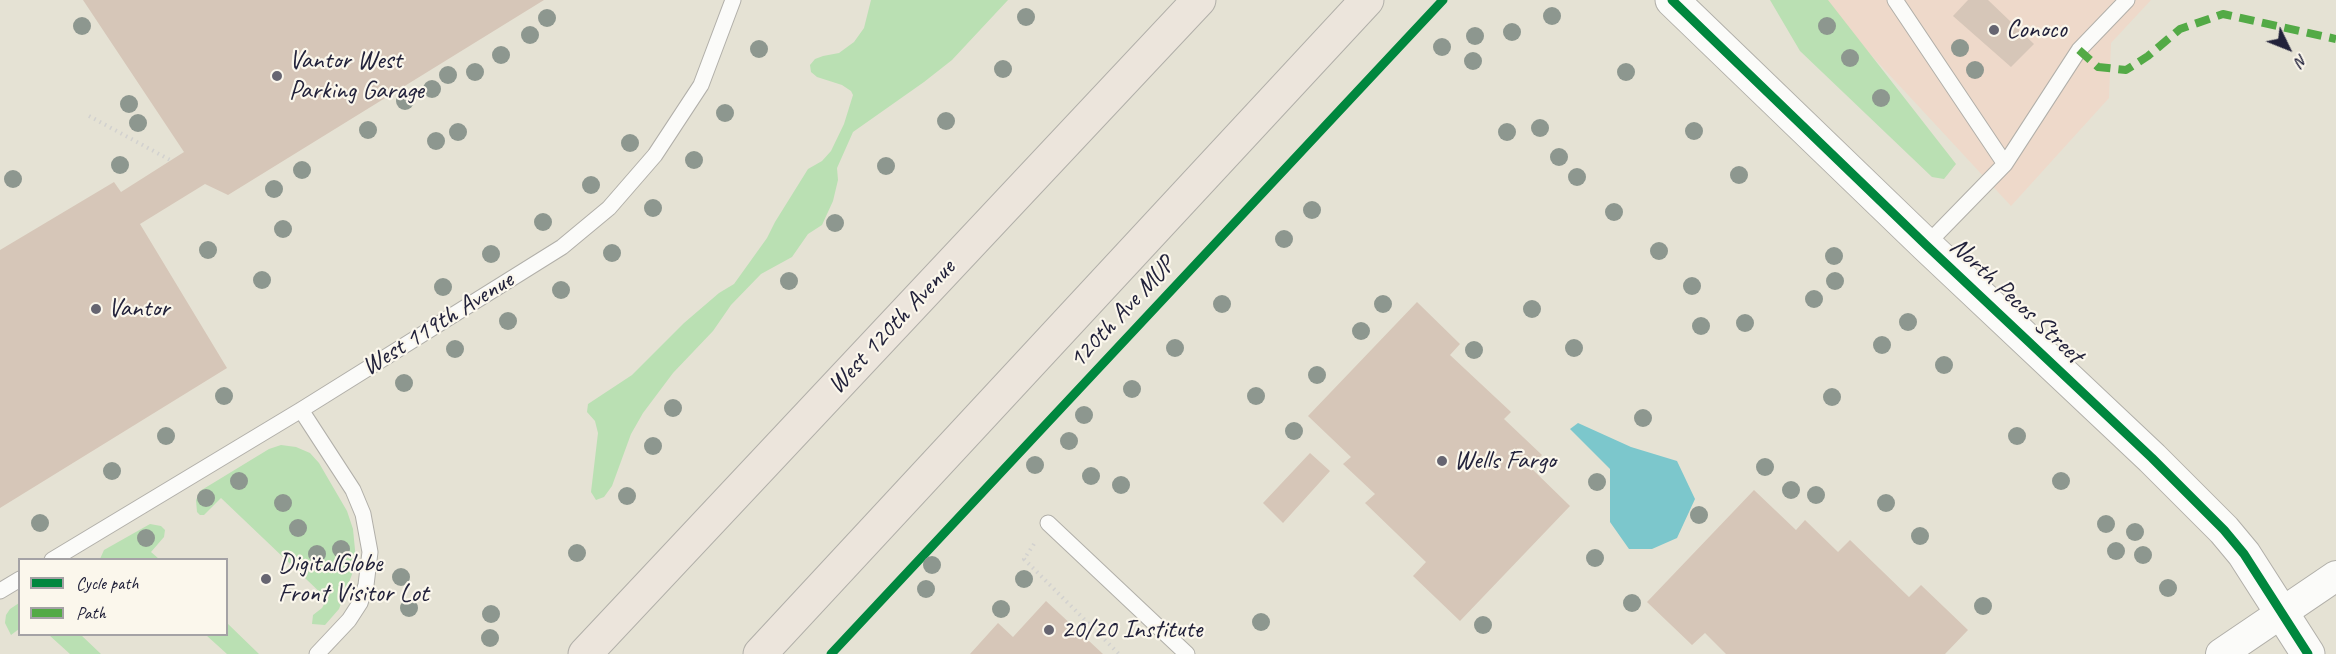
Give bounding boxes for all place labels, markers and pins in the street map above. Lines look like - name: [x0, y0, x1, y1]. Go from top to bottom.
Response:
- place label: Conoco: [2006, 14, 2067, 46]
- marker: Conoco: [1987, 23, 2001, 37]
- place label: Vantor West Parking Garage: [289, 45, 424, 106]
- marker: Vantor West Parking Garage: [270, 69, 284, 83]
- place label: Vantor: [108, 293, 170, 325]
- marker: Vantor: [89, 302, 103, 316]
- place label: Wells Fargo: [1454, 445, 1556, 477]
- marker: Wells Fargo: [1435, 454, 1449, 468]
- place label: DigitalGlobe Front Visitor Lot: [278, 548, 428, 610]
- marker: DigitalGlobe Front Visitor Lot: [259, 572, 273, 586]
- place label: 20/20 Institute: [1061, 614, 1202, 646]
- marker: 20/20 Institute: [1042, 623, 1056, 637]

